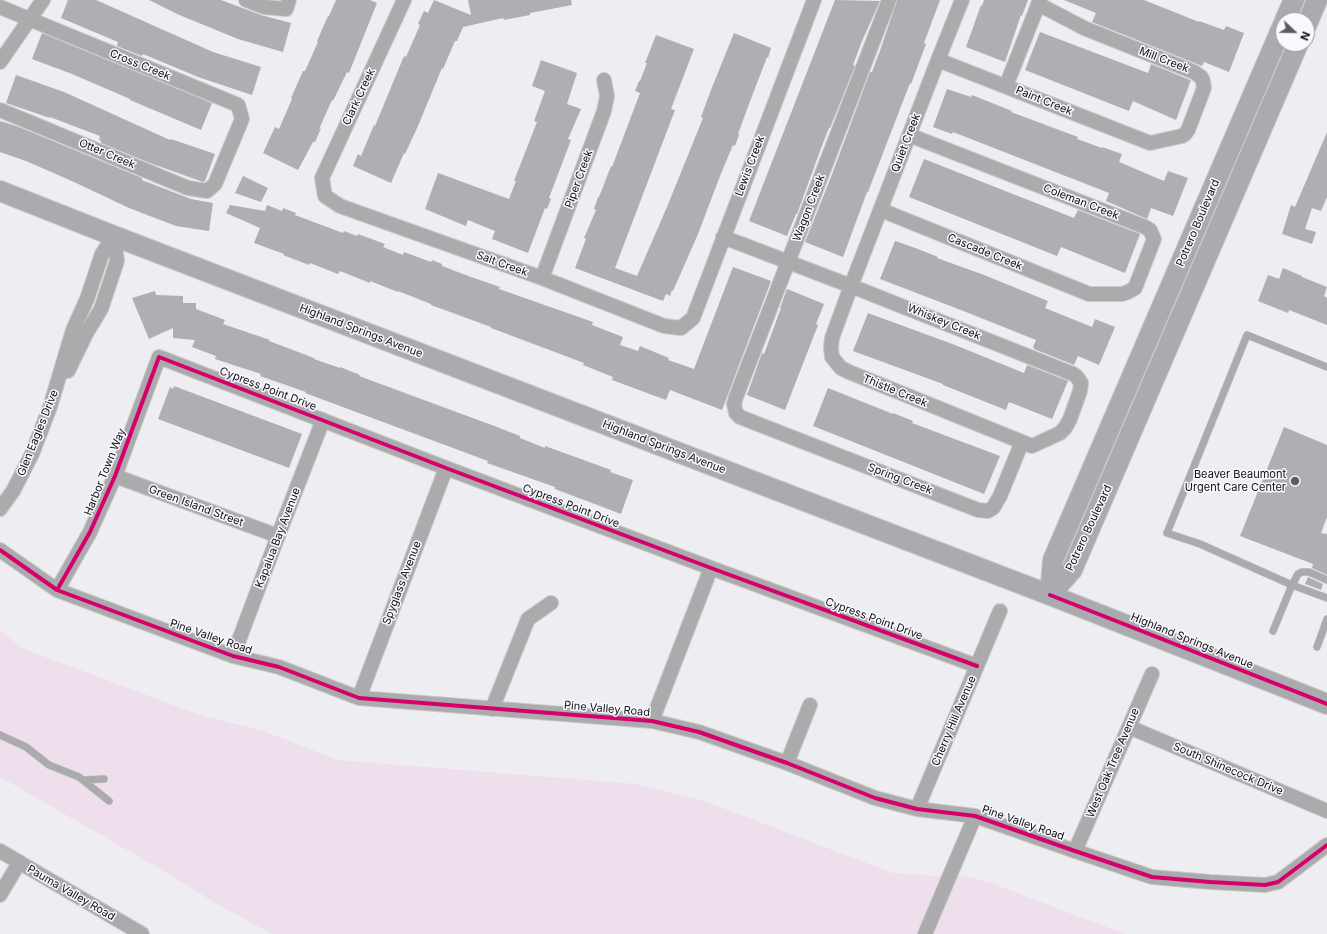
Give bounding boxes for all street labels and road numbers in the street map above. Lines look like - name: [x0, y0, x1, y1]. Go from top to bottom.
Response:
- street label: Mill Creek: [1137, 45, 1191, 75]
- street label: Cross Creek: [108, 47, 172, 83]
- street label: Clark Creek: [340, 66, 378, 128]
- street label: Paint Creek: [1014, 84, 1074, 118]
- street label: Quiet Creek: [889, 112, 923, 174]
- street label: Lewis Creek: [732, 134, 768, 198]
- street label: Otter Creek: [77, 136, 137, 172]
- street label: Piper Creek: [562, 148, 596, 210]
- street label: Wagon Creek: [790, 173, 828, 243]
- street label: Potrero Boulevard: [1174, 177, 1222, 269]
- street label: Coleman Creek: [1041, 182, 1121, 222]
- street label: Cascade Creek: [946, 231, 1024, 273]
- street label: Salt Creek: [475, 249, 529, 279]
- street label: Highland Springs Avenue: [298, 301, 424, 361]
- street label: Whiskey Creek: [905, 301, 983, 343]
- street label: Cypress Point Drive: [218, 364, 318, 414]
- street label: Thistle Creek: [861, 372, 929, 410]
- street label: Glen Eagles Drive: [15, 388, 61, 478]
- street label: Highland Springs Avenue: [601, 417, 727, 477]
- street label: Harbor Town Way: [81, 426, 129, 518]
- street label: Spring Creek: [866, 461, 934, 497]
- street label: Cypress Point Drive: [521, 481, 621, 531]
- street label: Green Island Street: [147, 483, 245, 529]
- street label: Potrero Boulevard: [1063, 483, 1115, 573]
- street label: Kapalua Bay Avenue: [253, 486, 303, 590]
- street label: Spyglass Avenue: [380, 539, 424, 627]
- street label: Cypress Point Drive: [823, 595, 925, 643]
- street label: Highland Springs Avenue: [1129, 610, 1255, 672]
- street label: Pine Valley Road: [168, 617, 254, 657]
- street label: Cherry Hill Avenue: [929, 674, 979, 768]
- street label: Pine Valley Road: [563, 699, 651, 719]
- street label: West Oak Tree Avenue: [1084, 706, 1142, 820]
- street label: South Shinecock Drive: [1171, 740, 1285, 798]
- street label: Pine Valley Road: [980, 803, 1066, 843]
- street label: Pauma Valley Road: [25, 862, 117, 924]

